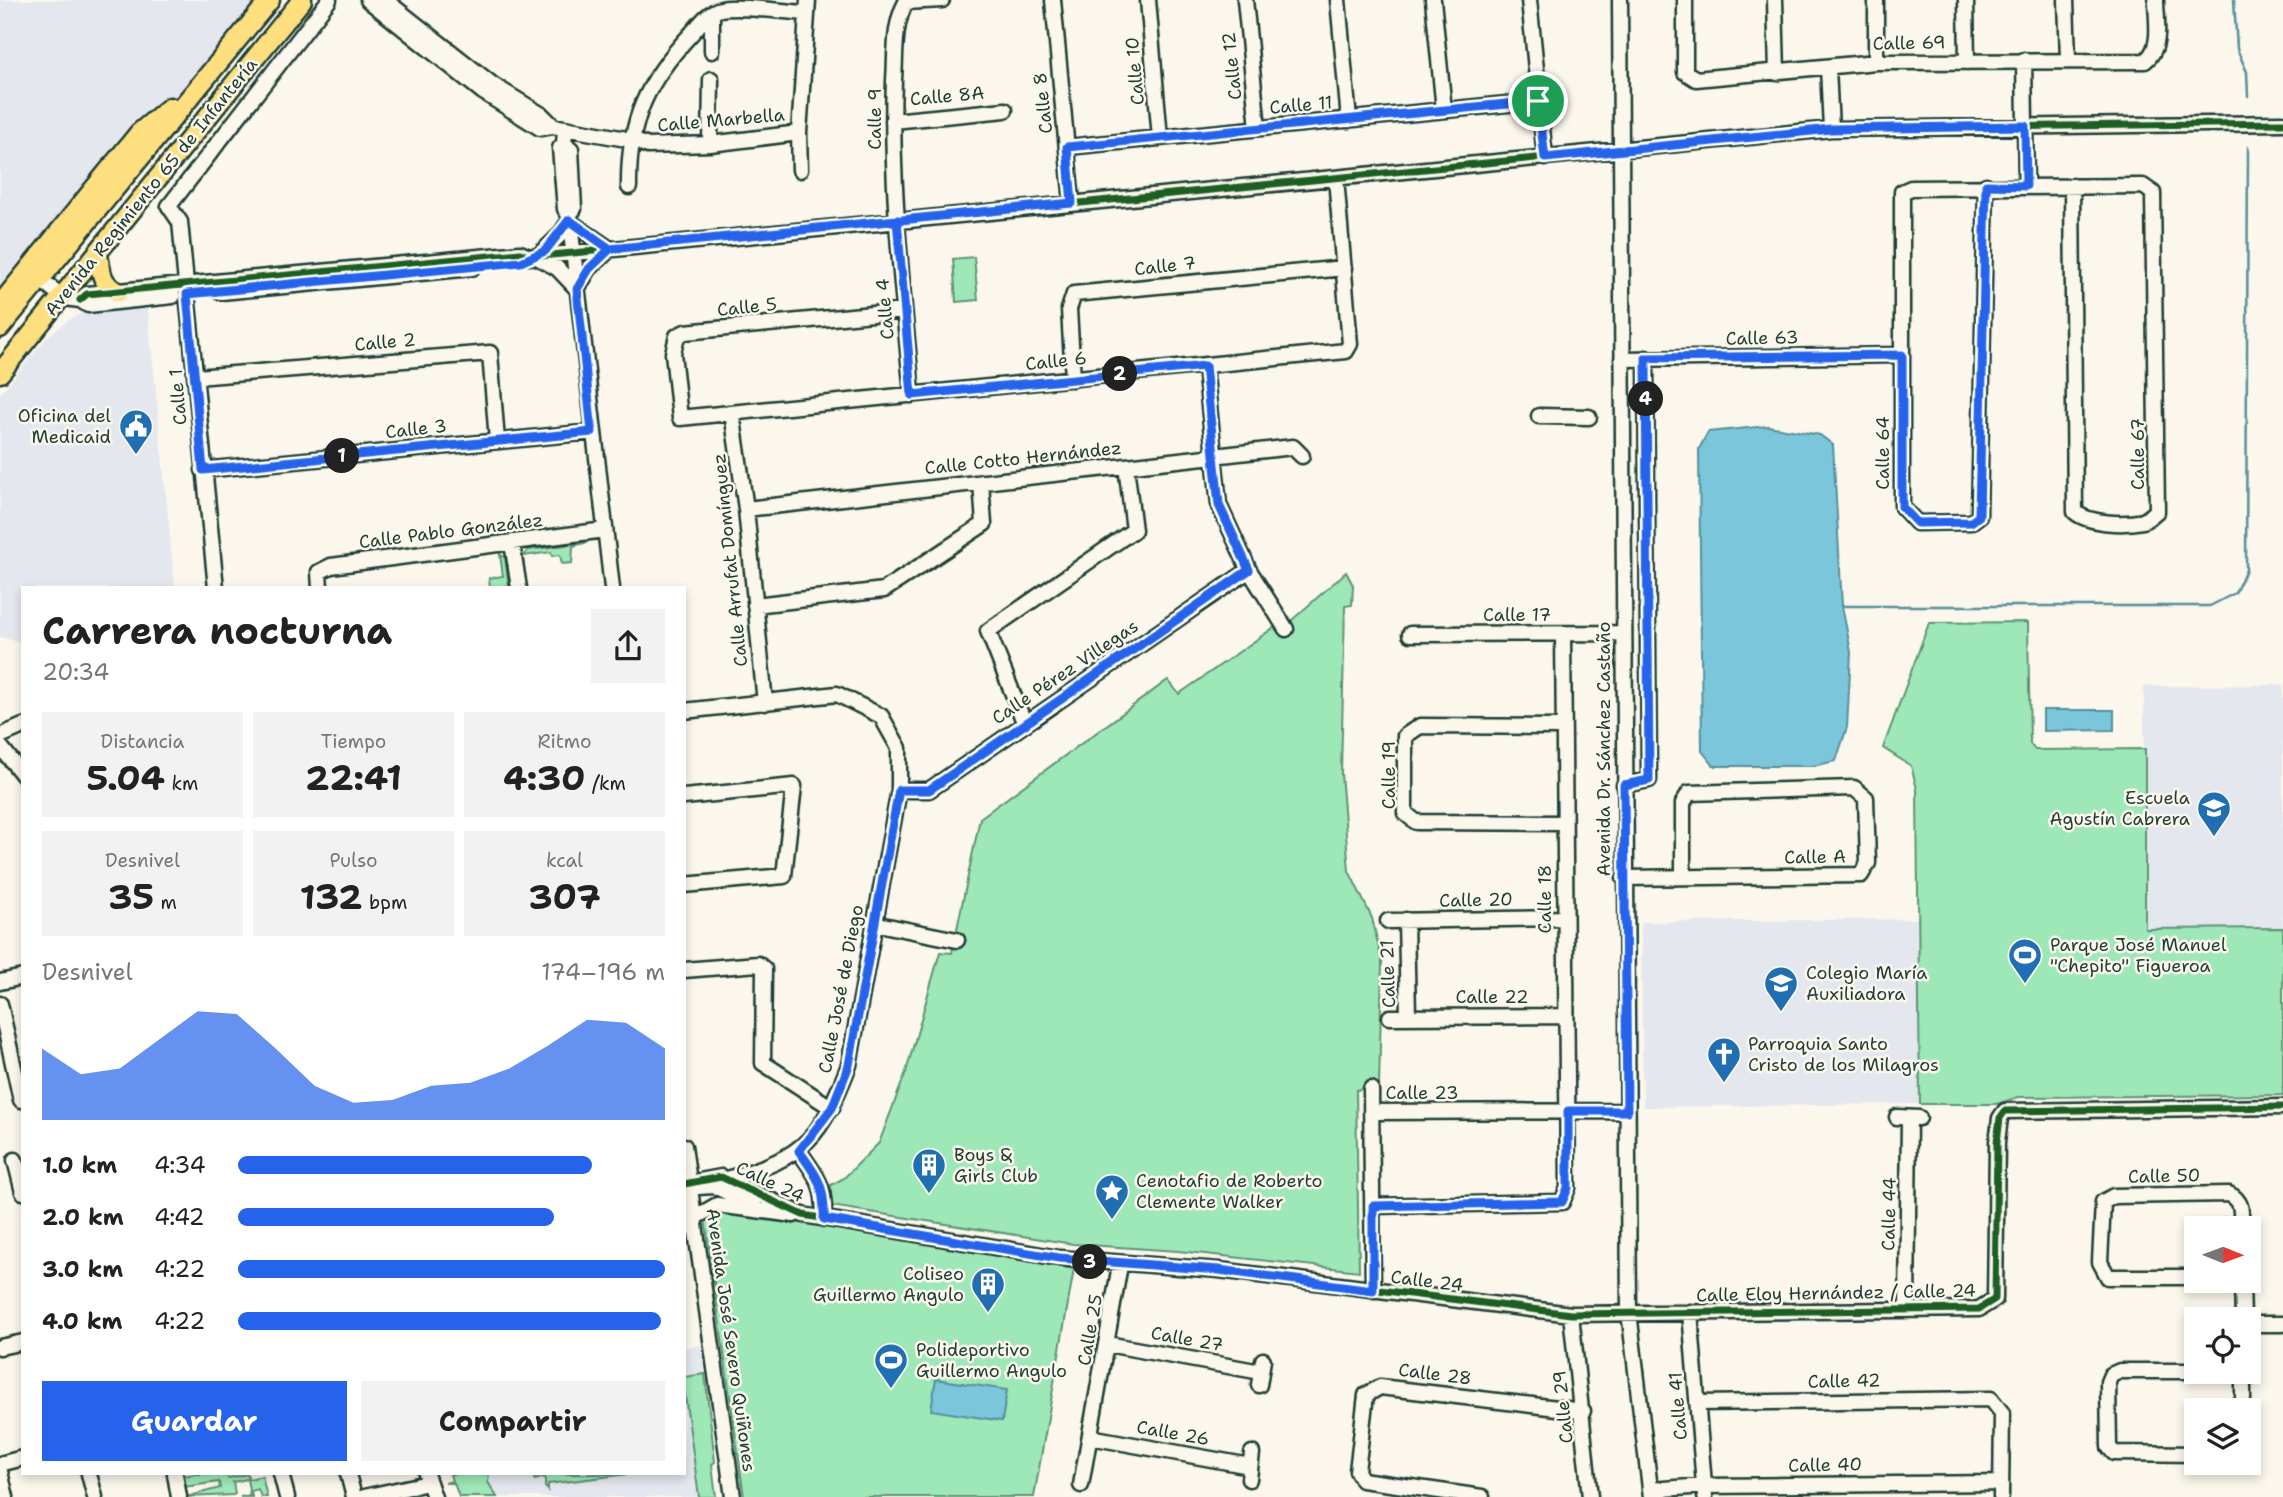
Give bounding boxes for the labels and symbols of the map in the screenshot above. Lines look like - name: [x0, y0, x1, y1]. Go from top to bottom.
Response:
- street label: Calle 69: [1872, 30, 1946, 56]
- street label: Calle 12: [1217, 31, 1247, 101]
- street label: Calle 10: [1120, 36, 1150, 106]
- street label: Avenida Regimiento 65 de Infantería: [39, 53, 263, 321]
- street label: Calle 8: [1028, 71, 1058, 135]
- pin: [1508, 71, 1568, 131]
- street label: Calle 8A: [909, 81, 985, 111]
- street label: Calle 9: [863, 88, 887, 150]
- street label: Calle 11: [1268, 90, 1334, 120]
- street label: Calle Marbella: [656, 102, 786, 138]
- street label: Calle 7: [1133, 251, 1197, 281]
- street label: Calle 4: [870, 277, 900, 341]
- street label: Calle 5: [716, 292, 778, 322]
- street label: Calle 63: [1725, 325, 1799, 351]
- street label: Calle 2: [353, 327, 417, 357]
- street label: Calle 6: [1024, 346, 1088, 376]
- pin: 2: [1102, 356, 1138, 392]
- street label: Calle 1: [164, 368, 192, 426]
- pin: 4: [1628, 382, 1664, 416]
- place label: Oficina del Medicaid: [18, 404, 112, 449]
- public building icon: Oficina del Medicaid: [117, 407, 155, 456]
- street label: Calle 3: [384, 414, 448, 444]
- street label: Calle 64: [1871, 416, 1895, 490]
- street label: Calle 67: [2126, 418, 2150, 490]
- street label: Calle Cotto Hernández: [923, 436, 1123, 480]
- pin: 1: [324, 438, 360, 474]
- street label: Calle Arrufat Domínguez: [707, 452, 753, 668]
- street label: Calle Pablo González: [358, 508, 544, 554]
- street label: Calle 17: [1483, 603, 1551, 627]
- street label: Calle Pérez Villegas: [987, 614, 1143, 730]
- street label: Avenida Dr. Sánchez Castaño: [1592, 622, 1616, 876]
- street label: Calle 19: [1377, 741, 1401, 809]
- place label: Escuela Agustín Cabrera: [2050, 786, 2190, 831]
- school or university icon: Escuela Agustín Cabrera: [2195, 789, 2233, 838]
- street label: Calle A: [1784, 844, 1846, 870]
- street label: Calle 18: [1533, 865, 1557, 933]
- street label: Calle 20: [1439, 887, 1513, 913]
- street label: Calle José de Diego: [813, 903, 869, 1075]
- place label: Parque José Manuel "Chepito" Figueroa: [2050, 933, 2227, 978]
- sports icon: Parque José Manuel "Chepito" Figueroa: [2006, 936, 2044, 985]
- street label: Calle 21: [1375, 940, 1401, 1008]
- place label: Colegio María Auxiliadora: [1806, 961, 1928, 1006]
- school or university icon: Colegio María Auxiliadora: [1762, 964, 1800, 1013]
- street label: Calle 22: [1455, 985, 1529, 1009]
- place label: Parroquia Santo Cristo de los Milagros: [1748, 1032, 1939, 1077]
- church icon: Parroquia Santo Cristo de los Milagros: [1705, 1035, 1743, 1084]
- street label: Calle 23: [1385, 1081, 1459, 1105]
- place label: Boys & Girls Club: [954, 1143, 1038, 1188]
- building icon: Boys & Girls Club: [910, 1146, 948, 1195]
- street label: Calle 24: [732, 1156, 808, 1208]
- street label: Calle 50: [2128, 1163, 2200, 1189]
- place label: Cenotafio de Roberto Clemente Walker: [1136, 1169, 1323, 1214]
- place icon: Cenotafio de Roberto Clemente Walker: [1093, 1172, 1131, 1221]
- street label: Calle 44: [1876, 1177, 1902, 1251]
- street label: Avenida José Severo Quiñones: [701, 1207, 761, 1473]
- north arrow: [2184, 1216, 2261, 1293]
- pin: 3: [1072, 1244, 1108, 1280]
- place label: Coliseo Guillermo Angulo: [813, 1262, 964, 1307]
- building icon: Coliseo Guillermo Angulo: [969, 1265, 1007, 1314]
- street label: Calle 24: [1389, 1265, 1465, 1297]
- street label: Calle Eloy Hernández / Calle 24: [1696, 1279, 1976, 1307]
- street label: Calle 25: [1072, 1292, 1108, 1368]
- street label: Calle 27: [1149, 1321, 1225, 1357]
- place label: Polideportivo Guillermo Angulo: [916, 1338, 1067, 1383]
- sports icon: Polideportivo Guillermo Angulo: [872, 1341, 910, 1390]
- street label: Calle 28: [1397, 1358, 1473, 1390]
- street label: Calle 42: [1807, 1368, 1881, 1394]
- street label: Calle 29: [1547, 1369, 1579, 1445]
- street label: Calle 41: [1663, 1371, 1693, 1441]
- street label: Calle 26: [1135, 1415, 1211, 1451]
- street label: Calle 40: [1788, 1452, 1862, 1478]

